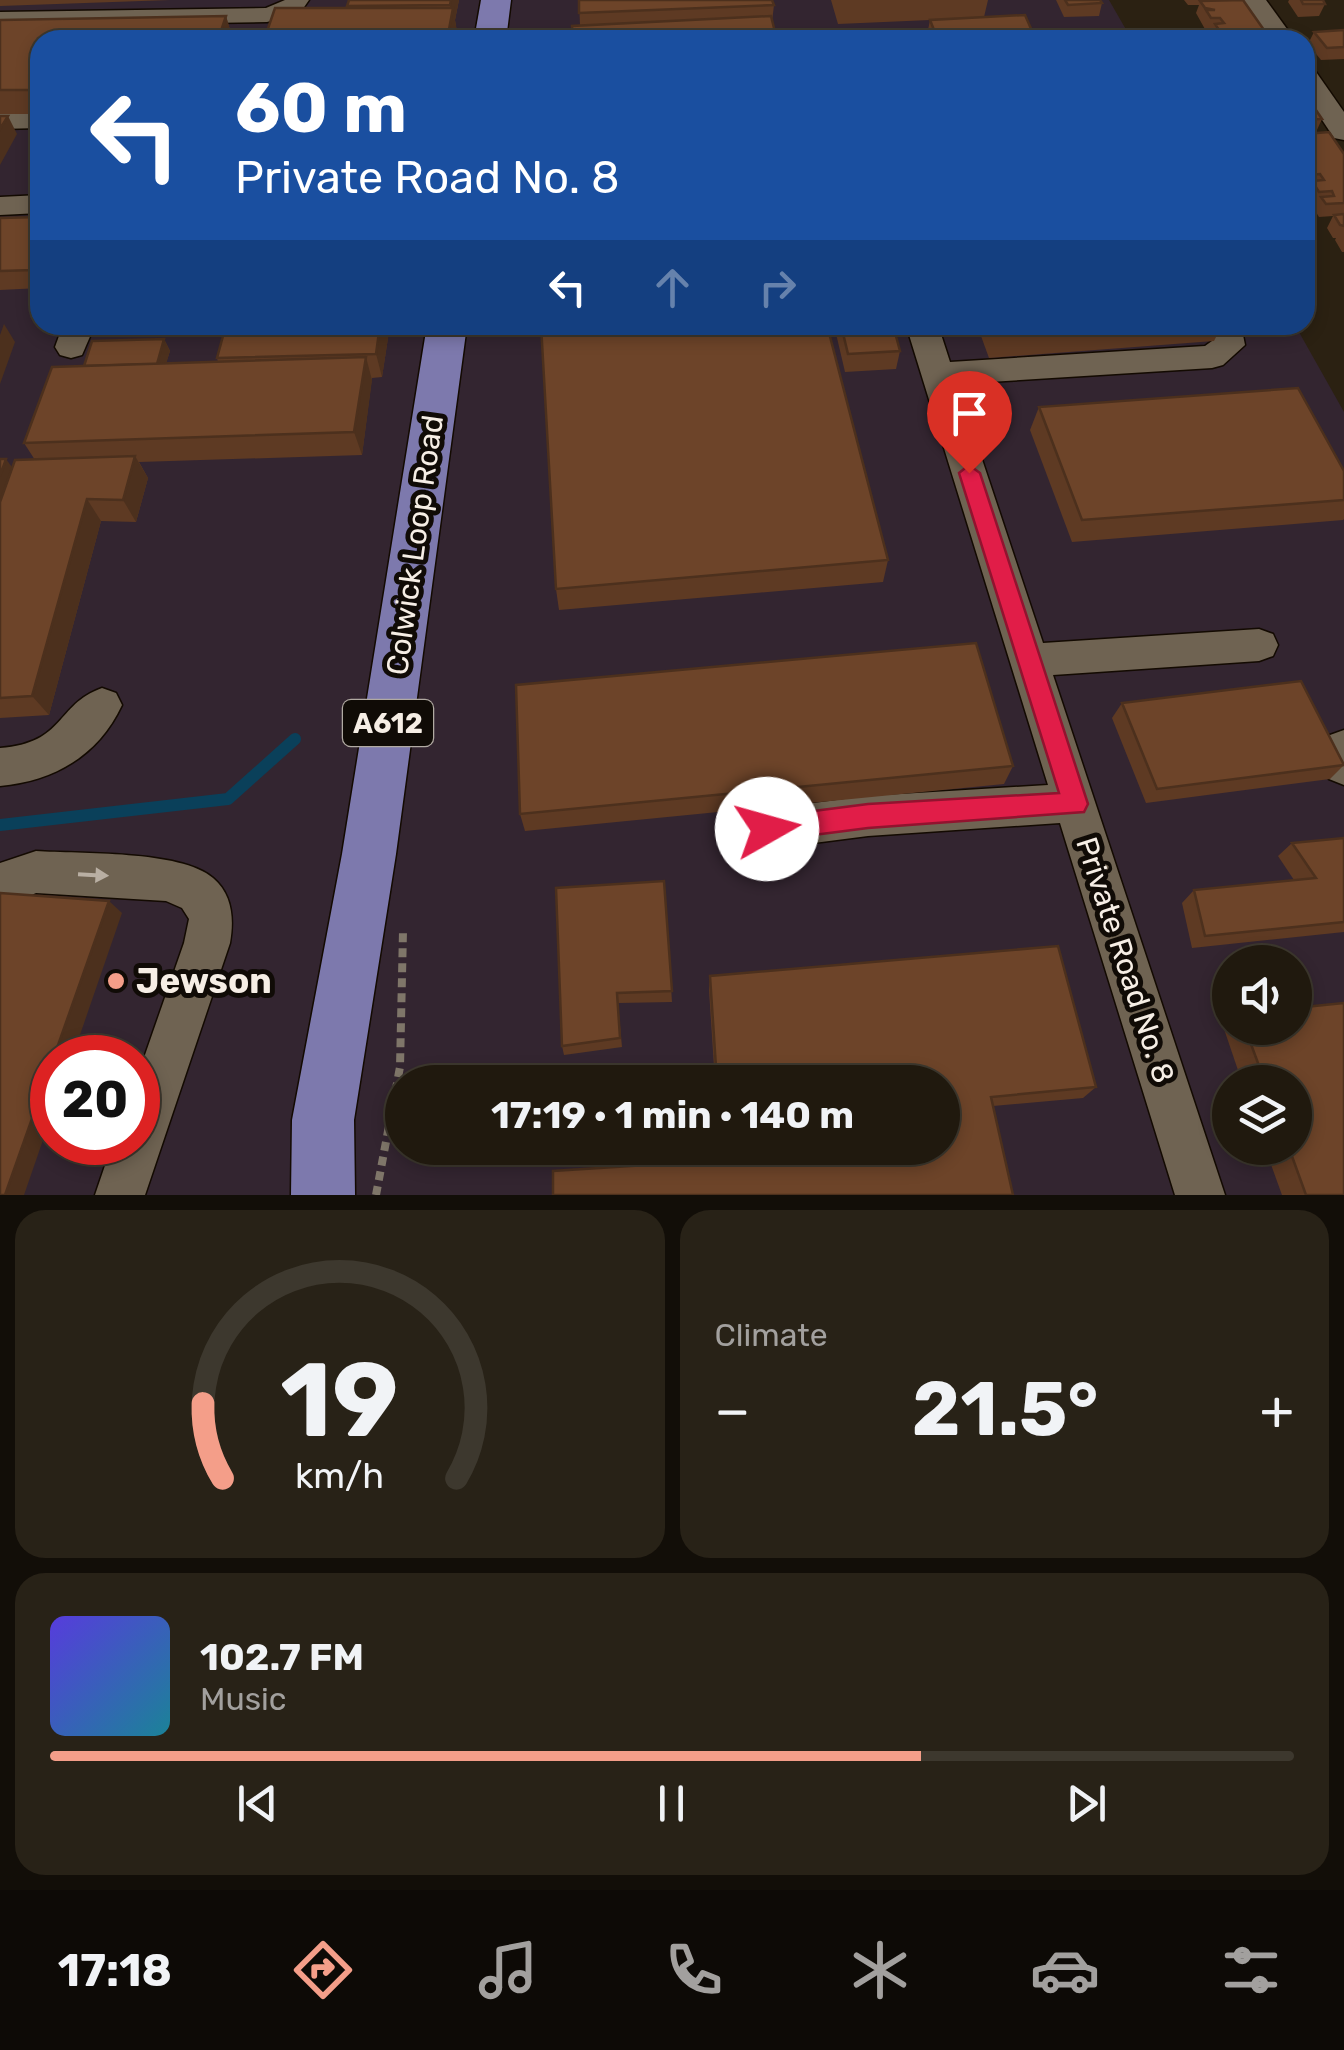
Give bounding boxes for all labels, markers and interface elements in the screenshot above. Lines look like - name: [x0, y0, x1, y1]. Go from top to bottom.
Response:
- text: 60 m: [235, 67, 407, 150]
- icon: left: [70, 70, 200, 200]
- text: Private Road No. 8: [235, 151, 620, 204]
- icon: left: [540, 260, 595, 315]
- icon: ahead: [645, 260, 700, 315]
- icon: right: [750, 260, 805, 315]
- pin: [927, 371, 1012, 474]
- icon: arrive: [942, 386, 997, 441]
- street label: Colwick Loop Road: [379, 413, 451, 677]
- road number: A612: [343, 700, 433, 746]
- position arrow: [715, 777, 819, 881]
- street label: Private Road No. 8: [1068, 832, 1182, 1088]
- one-way arrow: [78, 867, 110, 883]
- map controls: [1212, 945, 1312, 1165]
- button: sound: [1212, 945, 1312, 1045]
- place label: Jewson: [136, 960, 272, 1002]
- marker: Jewson: [105, 970, 127, 992]
- speed limit sign: 20: [30, 1035, 160, 1165]
- button: layers: [1212, 1065, 1312, 1165]
- text: 17:19 · 1 min · 140 m: [491, 1092, 854, 1138]
- text: Climate: [715, 1316, 828, 1354]
- text: 19: [281, 1339, 399, 1462]
- text: 21.5°: [912, 1365, 1098, 1454]
- text: −: [715, 1378, 750, 1443]
- text: +: [1260, 1378, 1294, 1443]
- text: km/h: [295, 1455, 384, 1497]
- text: 102.7 FM: [200, 1634, 364, 1680]
- text: Music: [200, 1680, 286, 1718]
- icon: previous: [230, 1776, 285, 1831]
- icon: pause: [644, 1776, 699, 1831]
- icon: next: [1059, 1776, 1114, 1831]
- icon: directions: [288, 1935, 358, 2005]
- icon: music: [473, 1935, 543, 2005]
- icon: phone: [659, 1935, 729, 2005]
- icon: climate: [845, 1935, 915, 2005]
- icon: car: [1030, 1935, 1100, 2005]
- icon: filters: [1216, 1935, 1286, 2005]
- text: 17:18: [58, 1944, 172, 1997]

